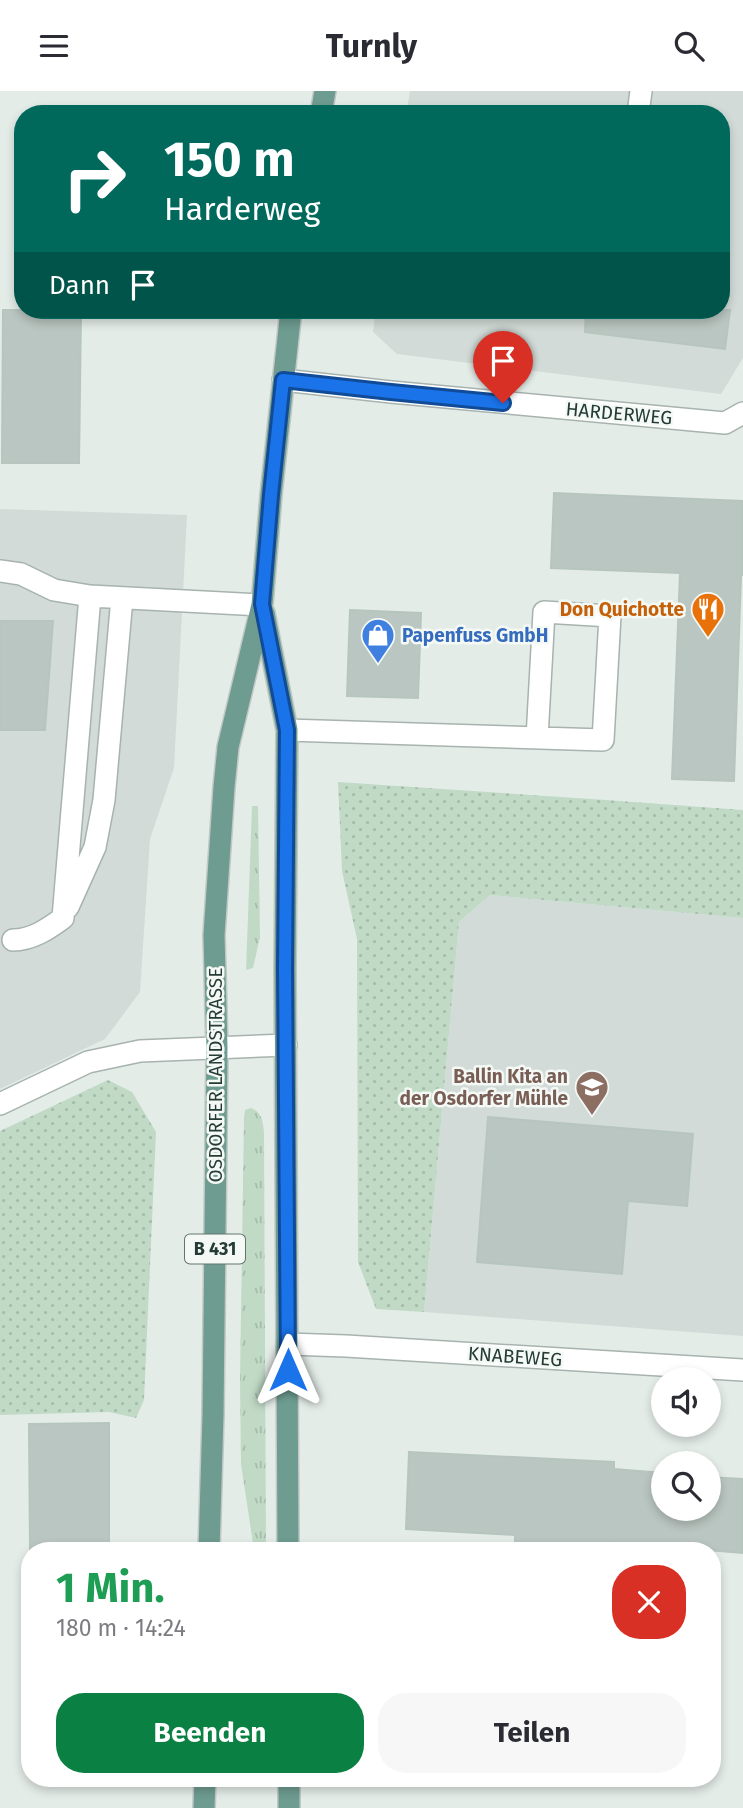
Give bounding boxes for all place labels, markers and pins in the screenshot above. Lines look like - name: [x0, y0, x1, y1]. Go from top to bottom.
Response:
- pin: [473, 331, 533, 403]
- restaurant icon: Don Quichotte: [689, 590, 727, 639]
- place label: Don Quichotte: [560, 598, 684, 621]
- shop icon: Papenfuss GmbH: [359, 616, 397, 665]
- place label: Papenfuss GmbH: [402, 624, 548, 647]
- place label: Ballin Kita an der Osdorfer Mühle: [400, 1065, 568, 1110]
- school or university icon: Ballin Kita an der Osdorfer Mühle: [573, 1068, 611, 1117]

